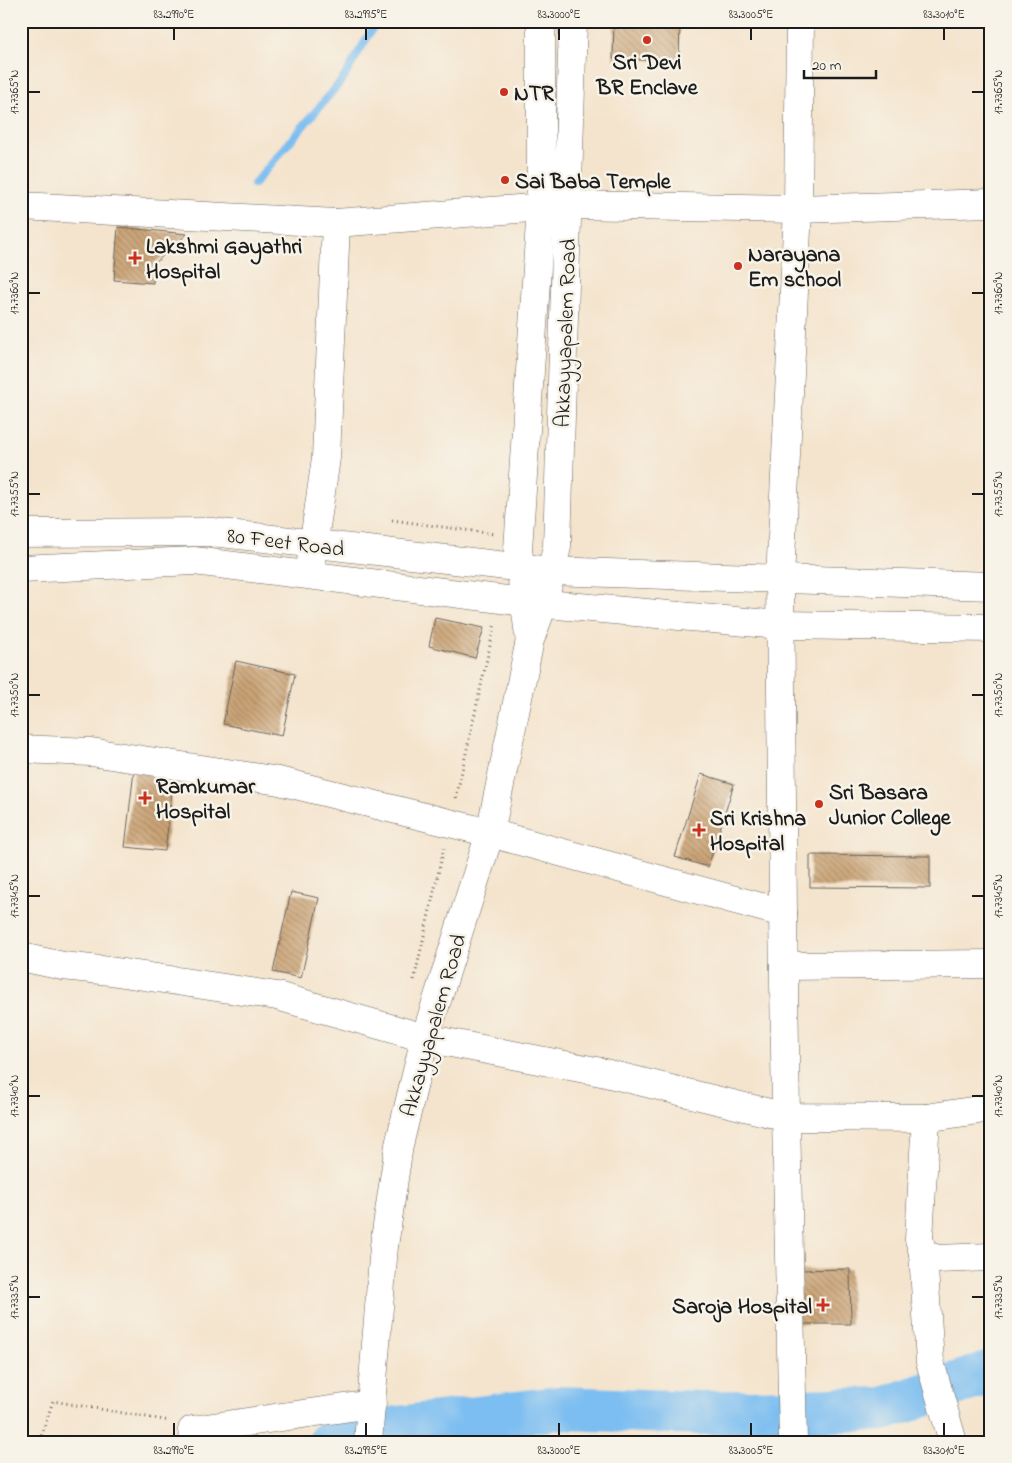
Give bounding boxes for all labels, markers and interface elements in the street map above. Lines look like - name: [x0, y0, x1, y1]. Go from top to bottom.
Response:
- text: 83.2990°E: [154, 6, 194, 24]
- text: 83.2995°E: [345, 6, 387, 24]
- text: 83.3000°E: [538, 6, 580, 24]
- text: 83.3005°E: [729, 6, 773, 24]
- text: 83.3010°E: [923, 6, 965, 24]
- marker: Sri Devi BR Enclave: [641, 34, 653, 46]
- place label: Sri Devi BR Enclave: [595, 48, 699, 105]
- scale bar: [804, 48, 877, 80]
- text: 20 m: [812, 55, 842, 77]
- text: 17.7365°N: [6, 70, 24, 114]
- text: 17.7365°N: [990, 70, 1008, 114]
- place label: NTR: [514, 79, 554, 111]
- marker: NTR: [498, 86, 510, 98]
- place label: Sai Baba Temple: [515, 167, 672, 199]
- marker: Sai Baba Temple: [499, 174, 511, 186]
- place label: Lakshmi Gayathri Hospital: [146, 232, 302, 289]
- street label: Akkayyapalem Road: [548, 238, 587, 428]
- place label: Narayana Em school: [748, 240, 842, 297]
- marker: Lakshmi Gayathri Hospital: [128, 251, 142, 265]
- marker: Narayana Em school: [732, 260, 744, 272]
- text: 17.7360°N: [6, 272, 24, 314]
- text: 17.7360°N: [990, 272, 1008, 314]
- text: 17.7355°N: [6, 471, 24, 517]
- text: 17.7355°N: [990, 471, 1008, 517]
- street label: 80 Feet Road: [225, 521, 346, 567]
- text: 17.7350°N: [6, 673, 24, 717]
- text: 17.7350°N: [990, 673, 1008, 717]
- place label: Ramkumar Hospital: [156, 772, 256, 829]
- place label: Sri Basara Junior College: [829, 778, 952, 836]
- marker: Ramkumar Hospital: [138, 791, 152, 805]
- marker: Sri Basara Junior College: [813, 798, 825, 810]
- place label: Sri Krishna Hospital: [710, 804, 806, 861]
- marker: Sri Krishna Hospital: [692, 823, 706, 837]
- text: 17.7345°N: [6, 874, 24, 918]
- text: 17.7345°N: [990, 874, 1008, 918]
- street label: Akkayyapalem Road: [393, 931, 477, 1121]
- text: 17.7340°N: [6, 1075, 24, 1117]
- text: 17.7340°N: [990, 1075, 1008, 1117]
- text: 17.7335°N: [6, 1275, 24, 1319]
- text: 17.7335°N: [990, 1275, 1008, 1319]
- place label: Saroja Hospital: [672, 1292, 812, 1324]
- marker: Saroja Hospital: [816, 1298, 830, 1312]
- text: 83.2990°E: [154, 1442, 194, 1460]
- text: 83.2995°E: [345, 1442, 387, 1460]
- text: 83.3000°E: [538, 1442, 580, 1460]
- text: 83.3005°E: [729, 1442, 773, 1460]
- text: 83.3010°E: [923, 1442, 965, 1460]

